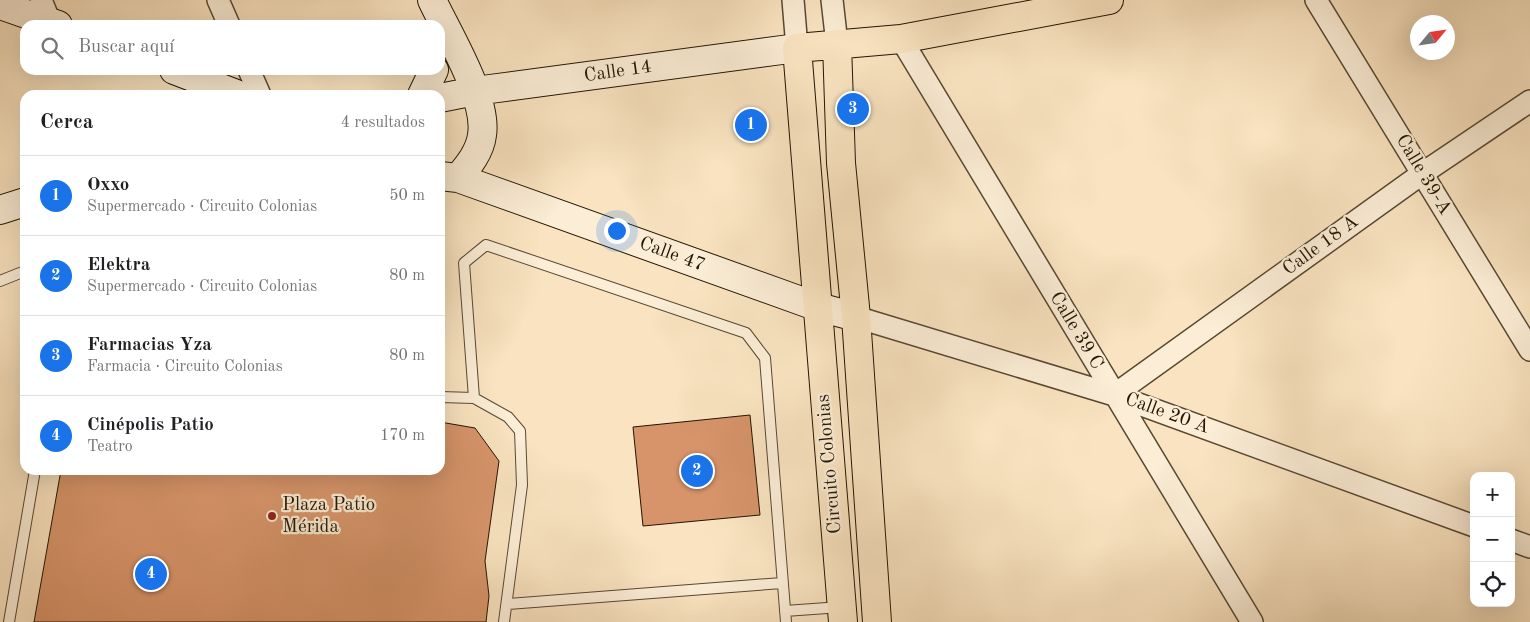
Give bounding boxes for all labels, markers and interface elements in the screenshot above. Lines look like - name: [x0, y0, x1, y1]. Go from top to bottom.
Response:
- north arrow: [1410, 15, 1455, 60]
- search box: [20, 20, 445, 75]
- icon: search: [38, 34, 66, 62]
- text: Buscar aquí: [78, 38, 174, 57]
- street label: Calle 14: [583, 58, 653, 86]
- pin: 3: [837, 90, 869, 128]
- pin: 1: [735, 106, 767, 144]
- text: Cerca: [40, 112, 93, 133]
- text: 4 resultados: [341, 115, 425, 131]
- street label: Calle 39-A: [1392, 132, 1455, 219]
- text: Oxxo: [87, 176, 129, 195]
- text: 1: [51, 188, 61, 204]
- text: 50 m: [389, 188, 425, 204]
- text: Supermercado · Circuito Colonias: [87, 199, 317, 215]
- street label: Calle 18 A: [1280, 212, 1363, 280]
- your location: [604, 218, 630, 244]
- street label: Calle 47: [637, 234, 707, 276]
- text: Elektra: [87, 256, 150, 275]
- text: 2: [51, 268, 61, 284]
- text: 80 m: [389, 268, 425, 284]
- text: Supermercado · Circuito Colonias: [87, 279, 317, 295]
- street label: Calle 39 C: [1046, 289, 1106, 373]
- text: Farmacias Yza: [87, 336, 212, 355]
- text: 3: [51, 348, 61, 364]
- text: 80 m: [389, 348, 425, 364]
- text: Farmacia · Circuito Colonias: [87, 359, 283, 375]
- street label: Calle 20 A: [1122, 390, 1212, 438]
- street label: Circuito Colonias: [814, 393, 846, 535]
- text: Cinépolis Patio: [87, 416, 214, 435]
- text: 4: [51, 428, 61, 444]
- text: 170 m: [380, 428, 425, 444]
- text: Teatro: [87, 439, 133, 455]
- pin: 2: [681, 452, 713, 490]
- map controls: [1470, 472, 1515, 607]
- button: +: [1470, 472, 1515, 517]
- place label: Plaza Patio Mérida: [282, 496, 375, 537]
- marker: Plaza Patio Mérida: [266, 510, 278, 522]
- button: −: [1470, 517, 1515, 562]
- pin: 4: [135, 555, 167, 593]
- button: locate: [1470, 562, 1515, 607]

